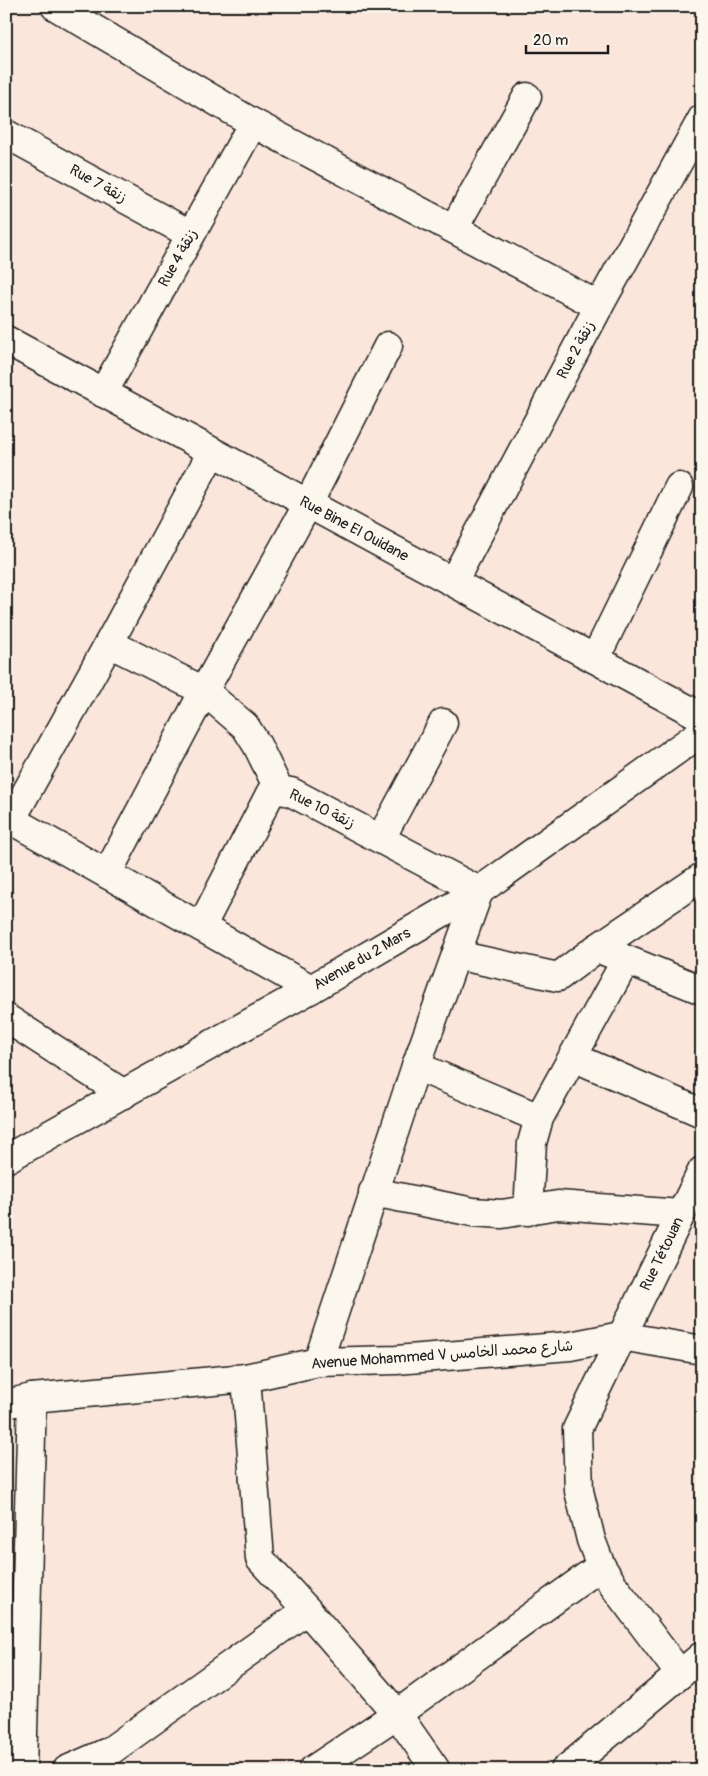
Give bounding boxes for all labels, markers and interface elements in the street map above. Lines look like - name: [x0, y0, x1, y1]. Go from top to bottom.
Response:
- scale bar: [526, 22, 608, 54]
- text: 20 m: [533, 31, 568, 50]
- street label: Rue 7 زنقة: [66, 160, 130, 208]
- street label: Rue 4 زنقة: [154, 226, 202, 290]
- street label: Rue 2 زنقة: [553, 318, 599, 382]
- street label: Rue Bine El Ouidane: [296, 492, 412, 566]
- street label: Rue 10 زنقة: [286, 785, 358, 833]
- street label: Avenue du 2 Mars: [310, 923, 414, 994]
- street label: Rue Tétouan: [636, 1214, 688, 1294]
- street label: Avenue Mohammed V شارع محمد الخامس: [310, 1336, 574, 1374]

